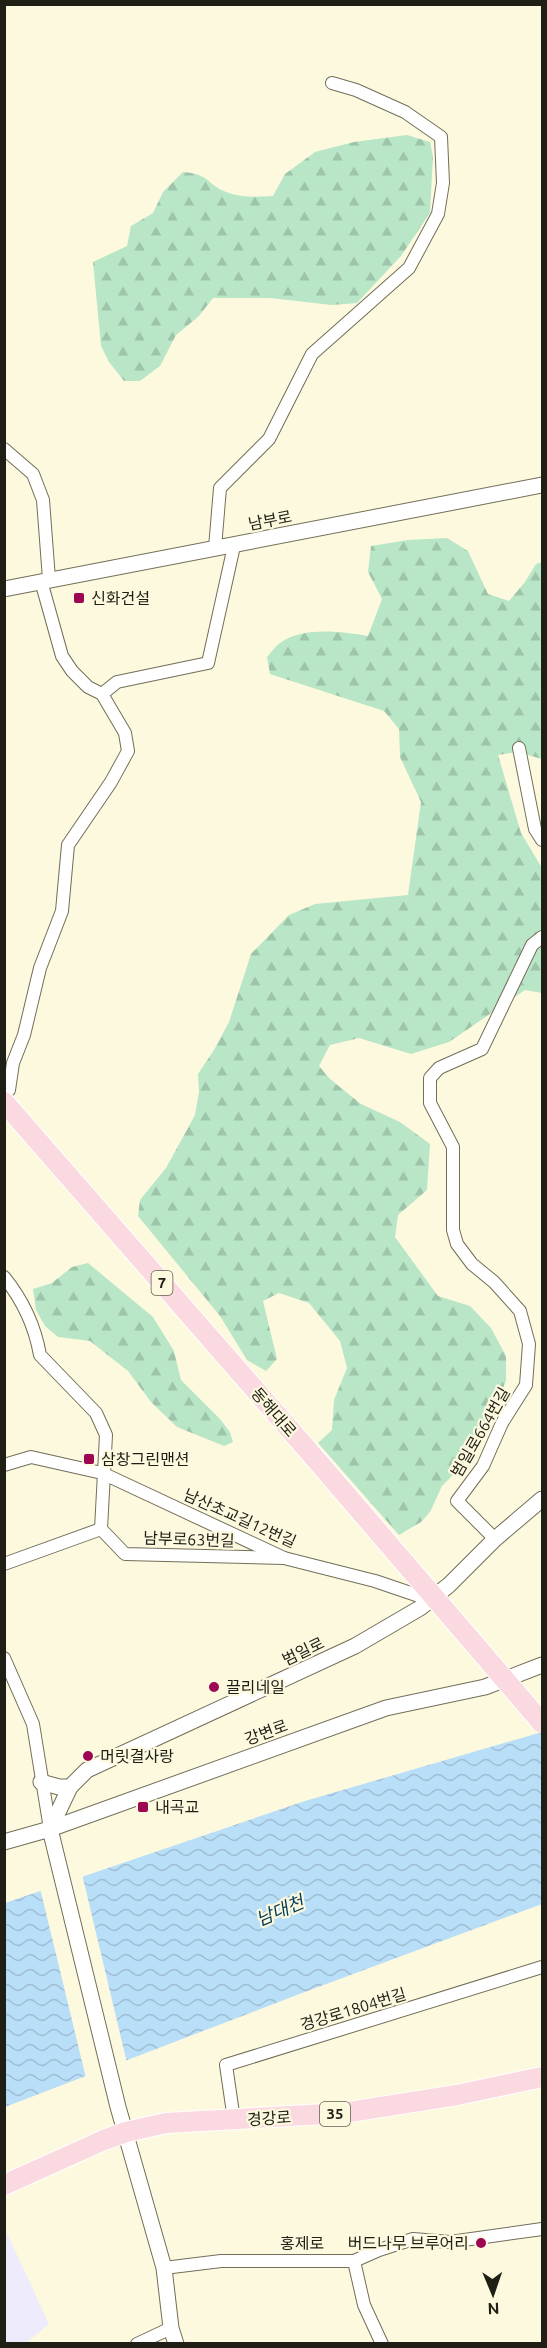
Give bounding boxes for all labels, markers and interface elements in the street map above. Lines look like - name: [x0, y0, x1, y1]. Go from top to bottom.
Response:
- street label: 남부로: [247, 507, 294, 533]
- place label: 신화건설: [91, 589, 150, 607]
- marker: 신화건설: [72, 591, 86, 605]
- road number: 7: [152, 1271, 172, 1295]
- street label: 동해대로: [248, 1384, 300, 1440]
- street label: 범일로664번길: [447, 1384, 513, 1480]
- place label: 삼창그린맨션: [101, 1450, 189, 1468]
- marker: 삼창그린맨션: [82, 1452, 96, 1466]
- street label: 남산초교길12번길: [181, 1485, 299, 1551]
- street label: 남부로63번길: [143, 1528, 235, 1550]
- street label: 범일로: [279, 1633, 327, 1669]
- place label: 끌리네일: [226, 1678, 285, 1696]
- marker: 끌리네일: [207, 1680, 221, 1694]
- street label: 강변로: [242, 1716, 290, 1748]
- place label: 머릿결사랑: [100, 1747, 174, 1765]
- marker: 머릿결사랑: [81, 1749, 95, 1763]
- place label: 내곡교: [155, 1798, 199, 1816]
- marker: 내곡교: [136, 1800, 150, 1814]
- water label: 남대천: [253, 1890, 309, 1929]
- street label: 경강로1804번길: [298, 1984, 408, 2034]
- road number: 35: [320, 2102, 350, 2126]
- street label: 경강로: [246, 2107, 292, 2129]
- street label: 홍제로: [280, 2234, 324, 2252]
- place label: 버드나무 브루어리: [348, 2234, 469, 2252]
- marker: 버드나무 브루어리: [474, 2236, 488, 2250]
- north arrow: [463, 2264, 523, 2324]
- text: N: [487, 2300, 500, 2318]

